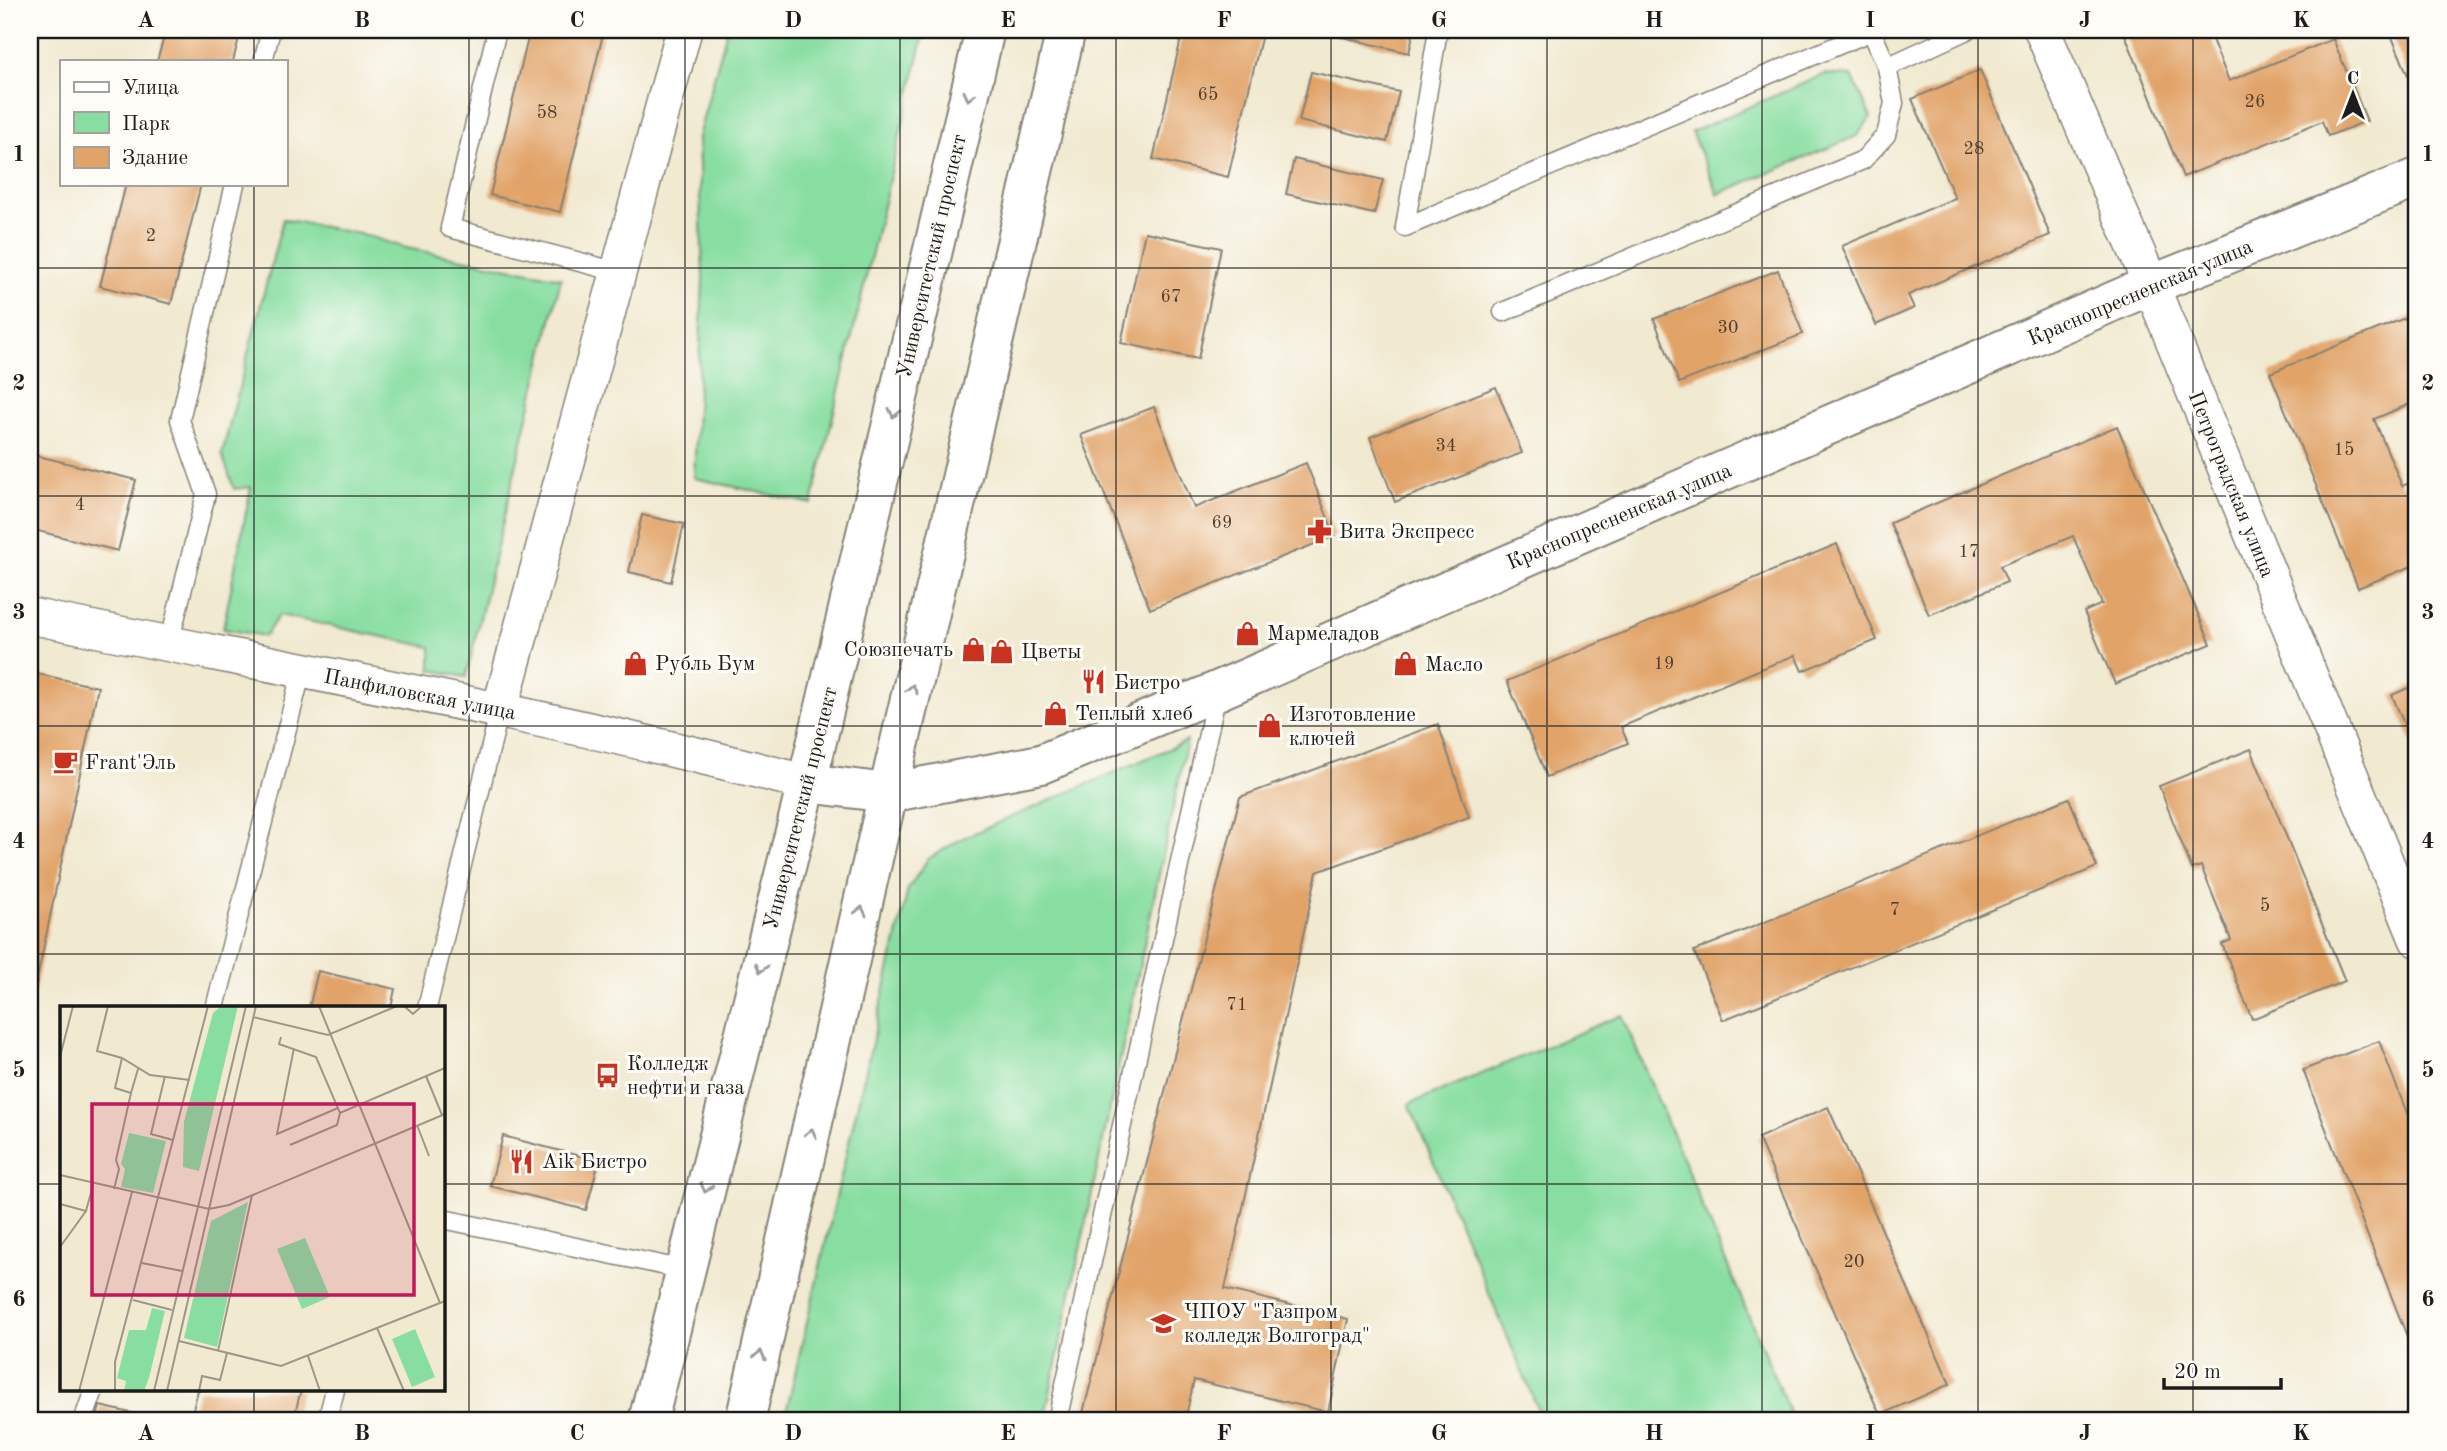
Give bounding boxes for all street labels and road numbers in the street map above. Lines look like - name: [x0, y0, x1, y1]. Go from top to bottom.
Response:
- street label: Университетский проспект: [894, 132, 971, 380]
- street label: Краснопресненская улица: [2025, 236, 2256, 350]
- street label: Петроградская улица: [2184, 389, 2278, 581]
- street label: Краснопресненская улица: [1504, 460, 1735, 574]
- street label: Панфиловская улица: [322, 667, 518, 724]
- street label: Университетский проспект: [761, 685, 842, 932]

